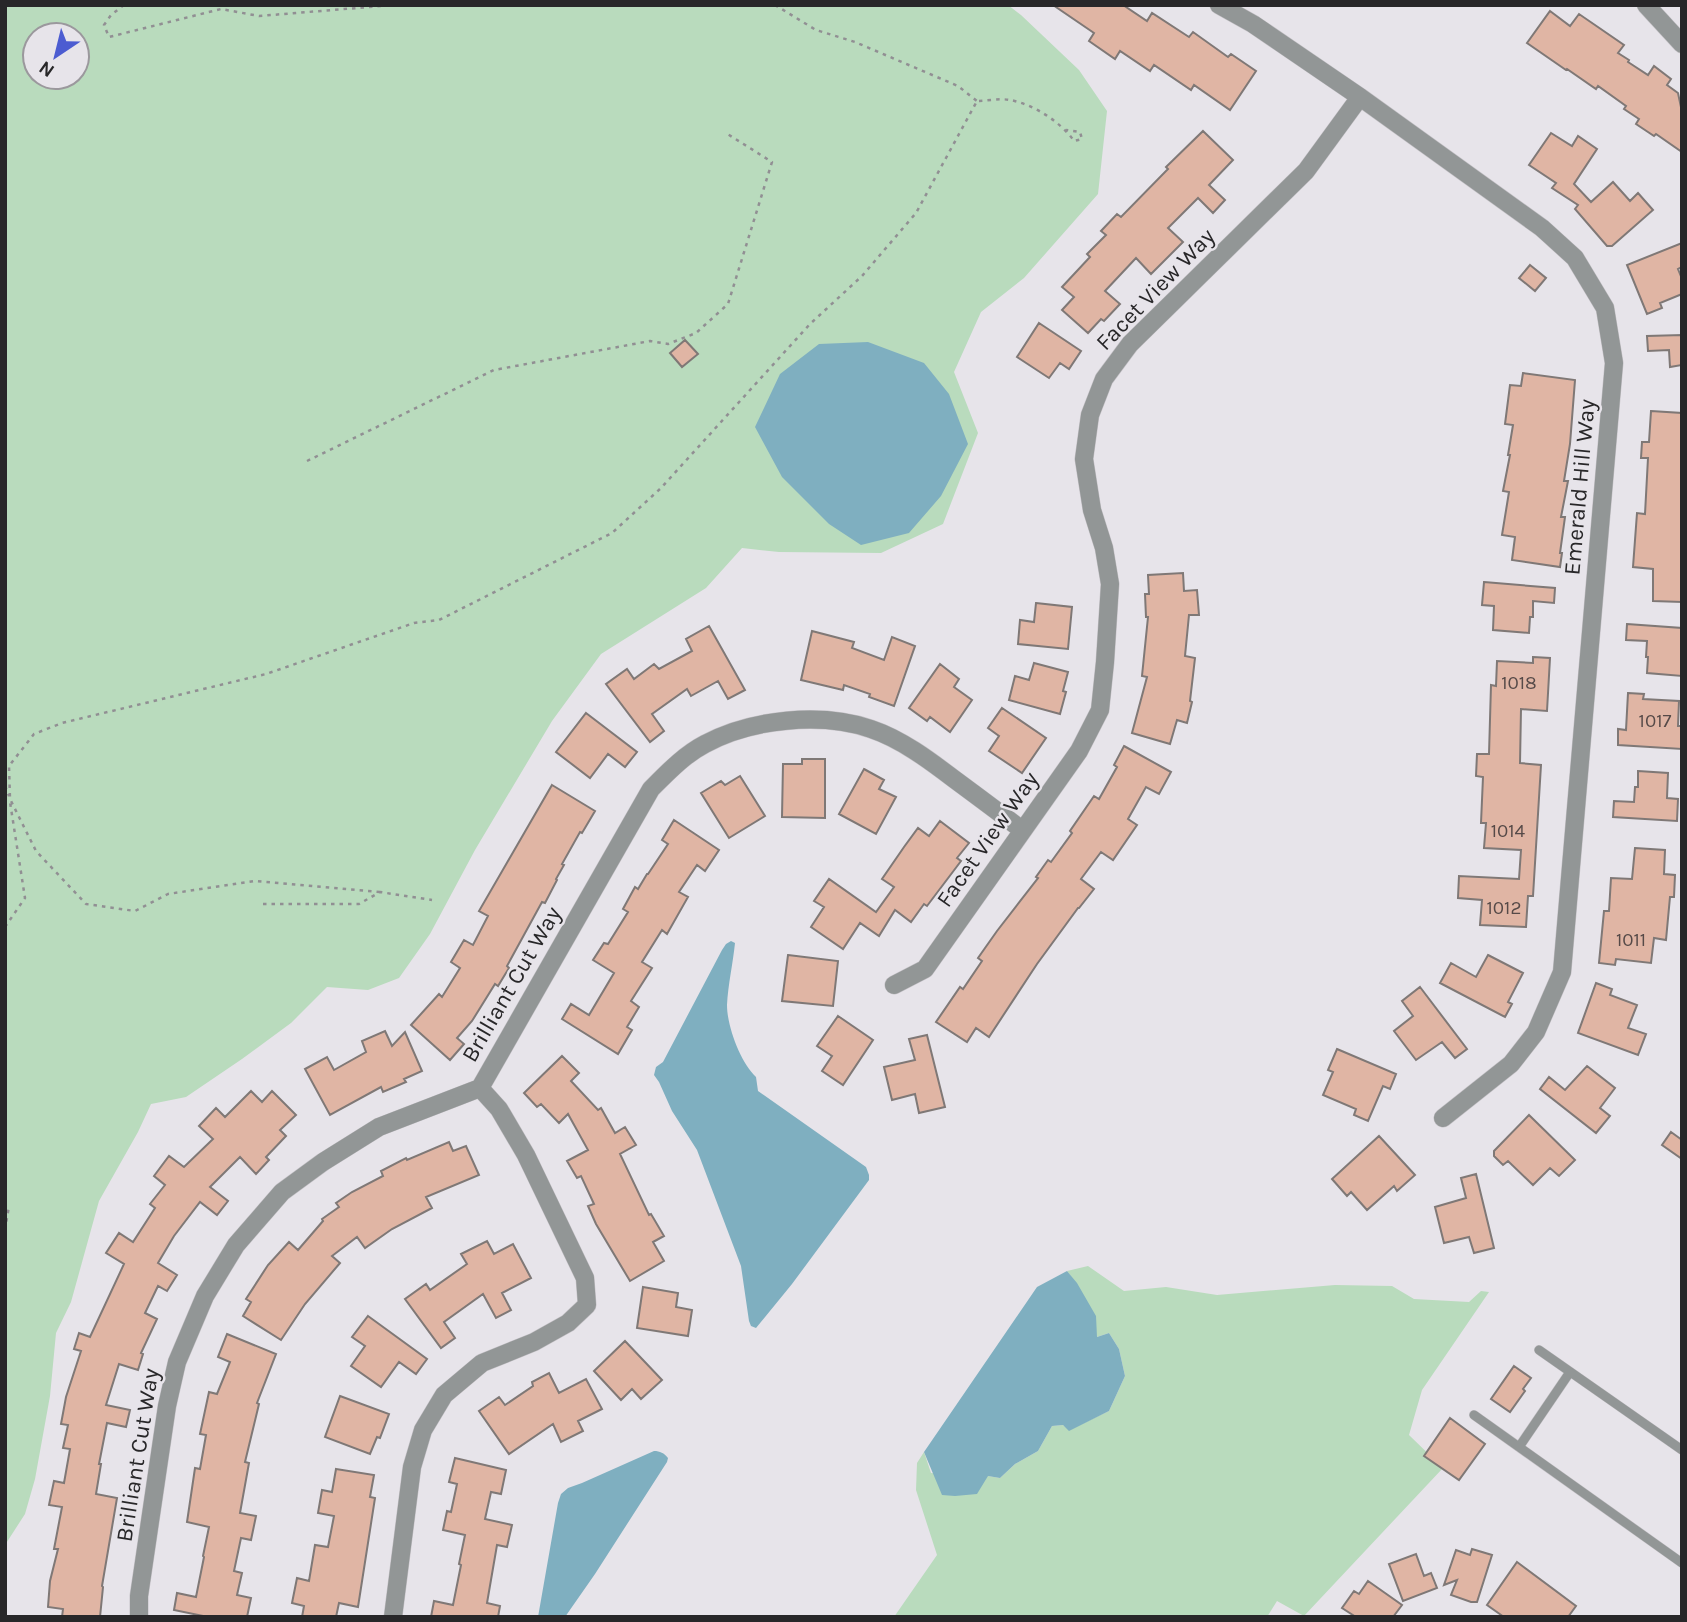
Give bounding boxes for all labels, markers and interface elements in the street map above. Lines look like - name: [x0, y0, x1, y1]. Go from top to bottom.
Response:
- north arrow: [21, 21, 91, 91]
- text: N: [35, 56, 59, 82]
- street label: Facet View Way: [1090, 223, 1220, 356]
- street label: Emerald Hill Way: [1558, 398, 1601, 576]
- house number: 1018: [1501, 672, 1537, 694]
- house number: 1017: [1639, 710, 1671, 732]
- street label: Facet View Way: [931, 766, 1044, 912]
- house number: 1014: [1491, 820, 1526, 842]
- house number: 1012: [1487, 897, 1521, 919]
- street label: Brilliant Cut Way: [456, 901, 567, 1067]
- house number: 1011: [1616, 929, 1646, 951]
- street label: Brilliant Cut Way: [110, 1366, 165, 1544]

